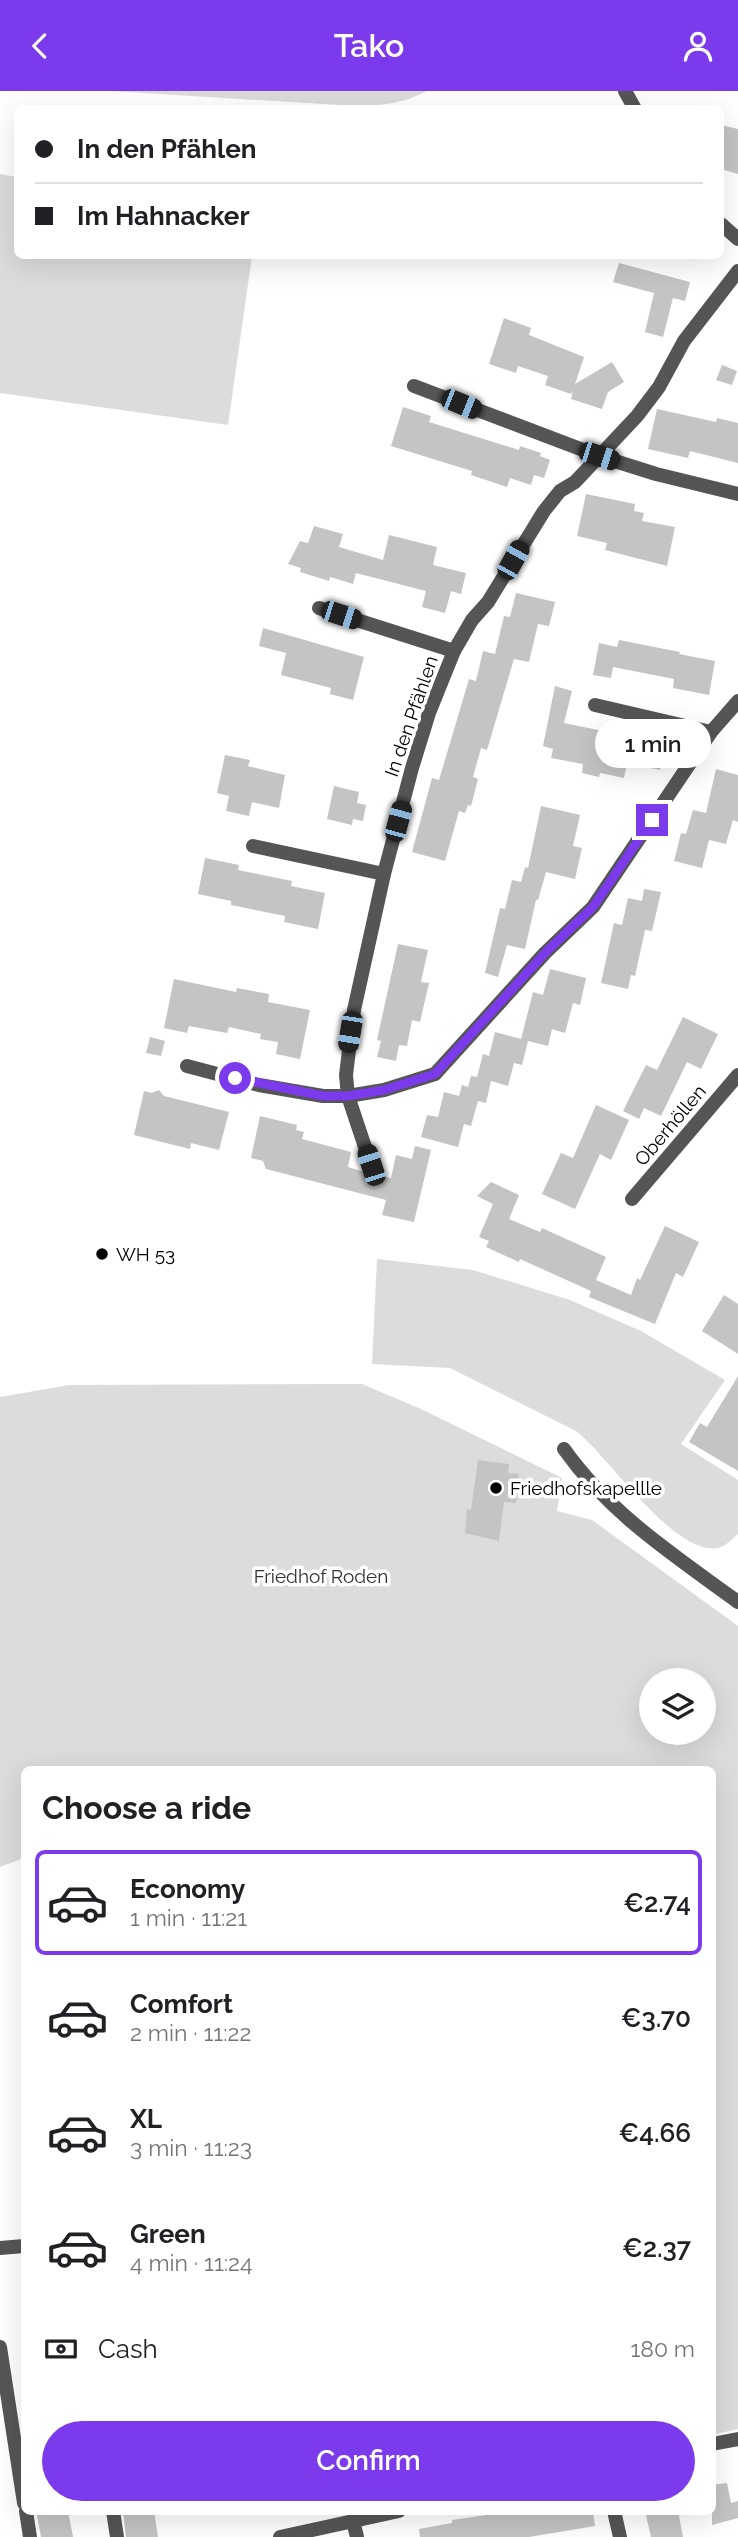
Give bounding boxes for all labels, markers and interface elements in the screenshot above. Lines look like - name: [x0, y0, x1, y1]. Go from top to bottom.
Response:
- icon: back: [21, 27, 59, 65]
- text: Tako: [334, 27, 404, 64]
- icon: person: [679, 27, 717, 65]
- text: In den Pfählen: [77, 134, 257, 164]
- text: Im Hahnacker: [77, 201, 249, 231]
- car: [438, 386, 485, 422]
- car: [576, 440, 623, 472]
- car: [494, 537, 533, 583]
- car: [318, 599, 365, 631]
- street label: In den Pfählen: [380, 653, 442, 779]
- callout: 1 min: [594, 719, 710, 767]
- text: 1 min: [624, 730, 682, 757]
- car: [383, 798, 414, 844]
- route end: [636, 804, 668, 836]
- car: [337, 1010, 364, 1054]
- route start: [219, 1062, 251, 1094]
- street label: Oberhöllen: [630, 1080, 710, 1170]
- car: [355, 1142, 388, 1188]
- place label: WH 53: [116, 1243, 175, 1265]
- marker: WH 53: [94, 1246, 110, 1262]
- place label: Friedhofskapellle: [510, 1477, 662, 1499]
- marker: Friedhofskapellle: [488, 1480, 504, 1496]
- park label: Friedhof Roden: [254, 1565, 388, 1587]
- map controls: [639, 1668, 716, 1745]
- button: layers: [639, 1668, 716, 1745]
- text: Choose a ride: [42, 1789, 251, 1826]
- icon: car: [46, 1871, 109, 1934]
- text: Economy: [130, 1874, 245, 1904]
- text: €2.74: [623, 1888, 691, 1918]
- text: 1 min · 11:21: [130, 1904, 247, 1931]
- icon: car: [46, 1986, 109, 2049]
- text: Comfort: [130, 1989, 233, 2019]
- text: €3.70: [621, 2003, 691, 2033]
- text: 2 min · 11:22: [130, 2019, 251, 2046]
- icon: car: [46, 2101, 109, 2164]
- text: XL: [130, 2104, 162, 2134]
- text: €4.66: [619, 2118, 691, 2148]
- text: 3 min · 11:23: [130, 2134, 252, 2161]
- icon: car: [46, 2216, 109, 2279]
- text: Green: [130, 2219, 206, 2249]
- text: €2.37: [622, 2233, 691, 2263]
- text: 4 min · 11:24: [130, 2249, 253, 2276]
- icon: cash: [42, 2330, 80, 2368]
- text: Cash: [98, 2334, 158, 2364]
- text: 180 m: [630, 2335, 695, 2362]
- button: Confirm: [42, 2421, 695, 2501]

